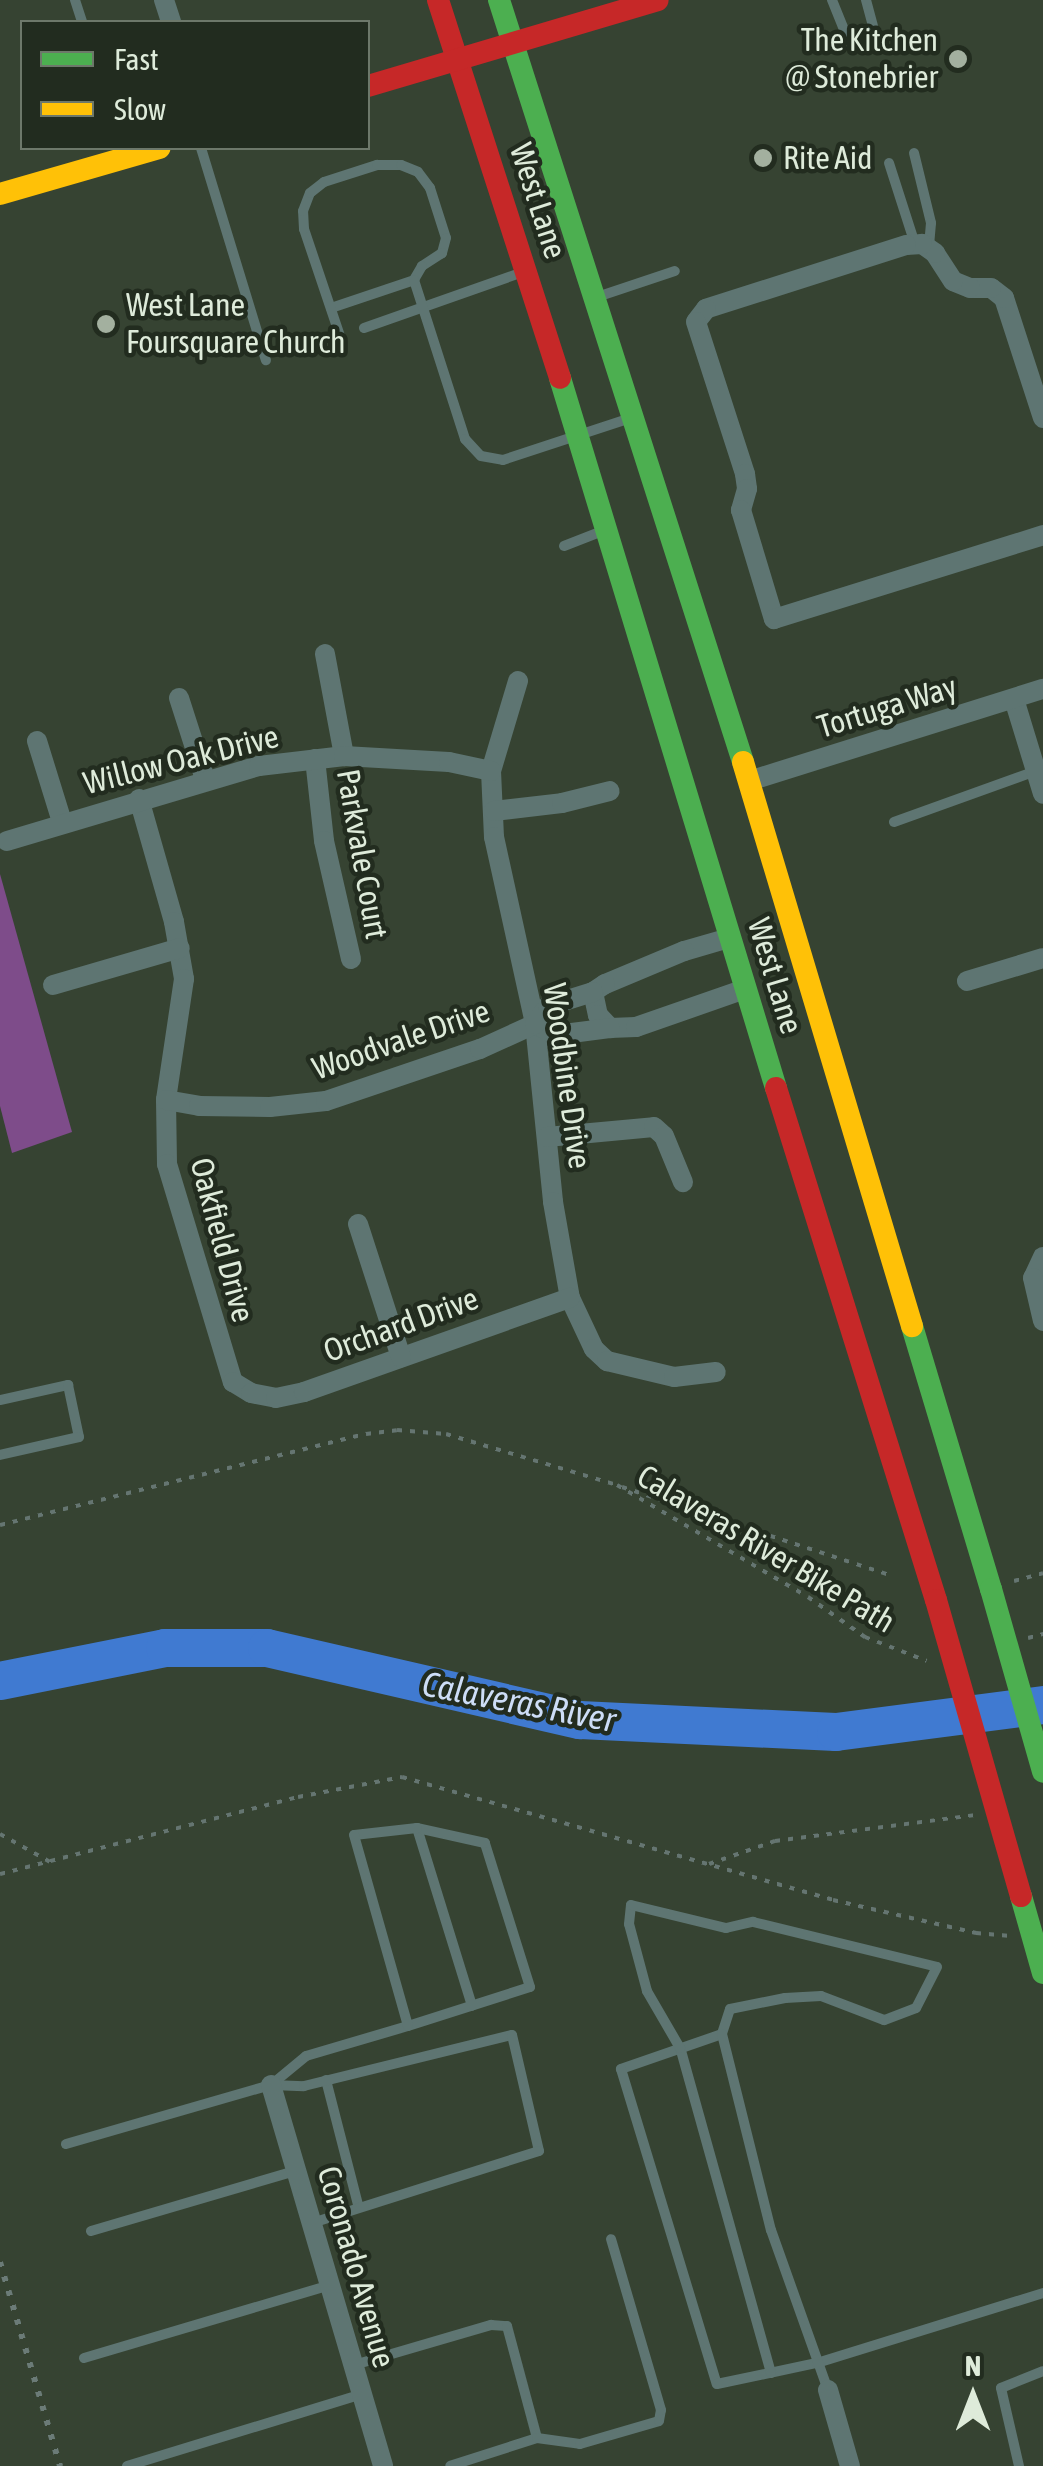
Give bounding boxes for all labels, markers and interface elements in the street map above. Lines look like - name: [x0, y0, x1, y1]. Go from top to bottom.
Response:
- legend: [20, 20, 370, 150]
- place label: The Kitchen @ Stonebrier: [785, 22, 938, 97]
- text: Fast: [114, 42, 159, 76]
- marker: The Kitchen @ Stonebrier: [947, 48, 969, 70]
- text: Slow: [114, 92, 166, 126]
- street label: West Lane: [501, 138, 575, 264]
- place label: Rite Aid: [783, 139, 872, 177]
- marker: Rite Aid: [752, 147, 774, 169]
- place label: West Lane Foursquare Church: [126, 287, 346, 362]
- marker: West Lane Foursquare Church: [95, 313, 117, 335]
- street label: Tortuga Way: [813, 668, 961, 746]
- street label: Willow Oak Drive: [80, 717, 282, 803]
- street label: Parkvale Court: [328, 766, 396, 942]
- street label: West Lane: [739, 913, 811, 1039]
- street label: Woodbine Drive: [535, 981, 599, 1171]
- street label: Woodvale Drive: [308, 992, 494, 1088]
- street label: Oakfield Drive: [182, 1154, 262, 1326]
- street label: Orchard Drive: [319, 1279, 483, 1371]
- street label: Calaveras River Bike Path: [630, 1457, 902, 1641]
- water label: Calaveras River: [419, 1662, 619, 1740]
- street label: Coronado Avenue: [309, 2162, 403, 2372]
- north arrow: [923, 2346, 1023, 2446]
- text: N: [965, 2350, 981, 2382]

